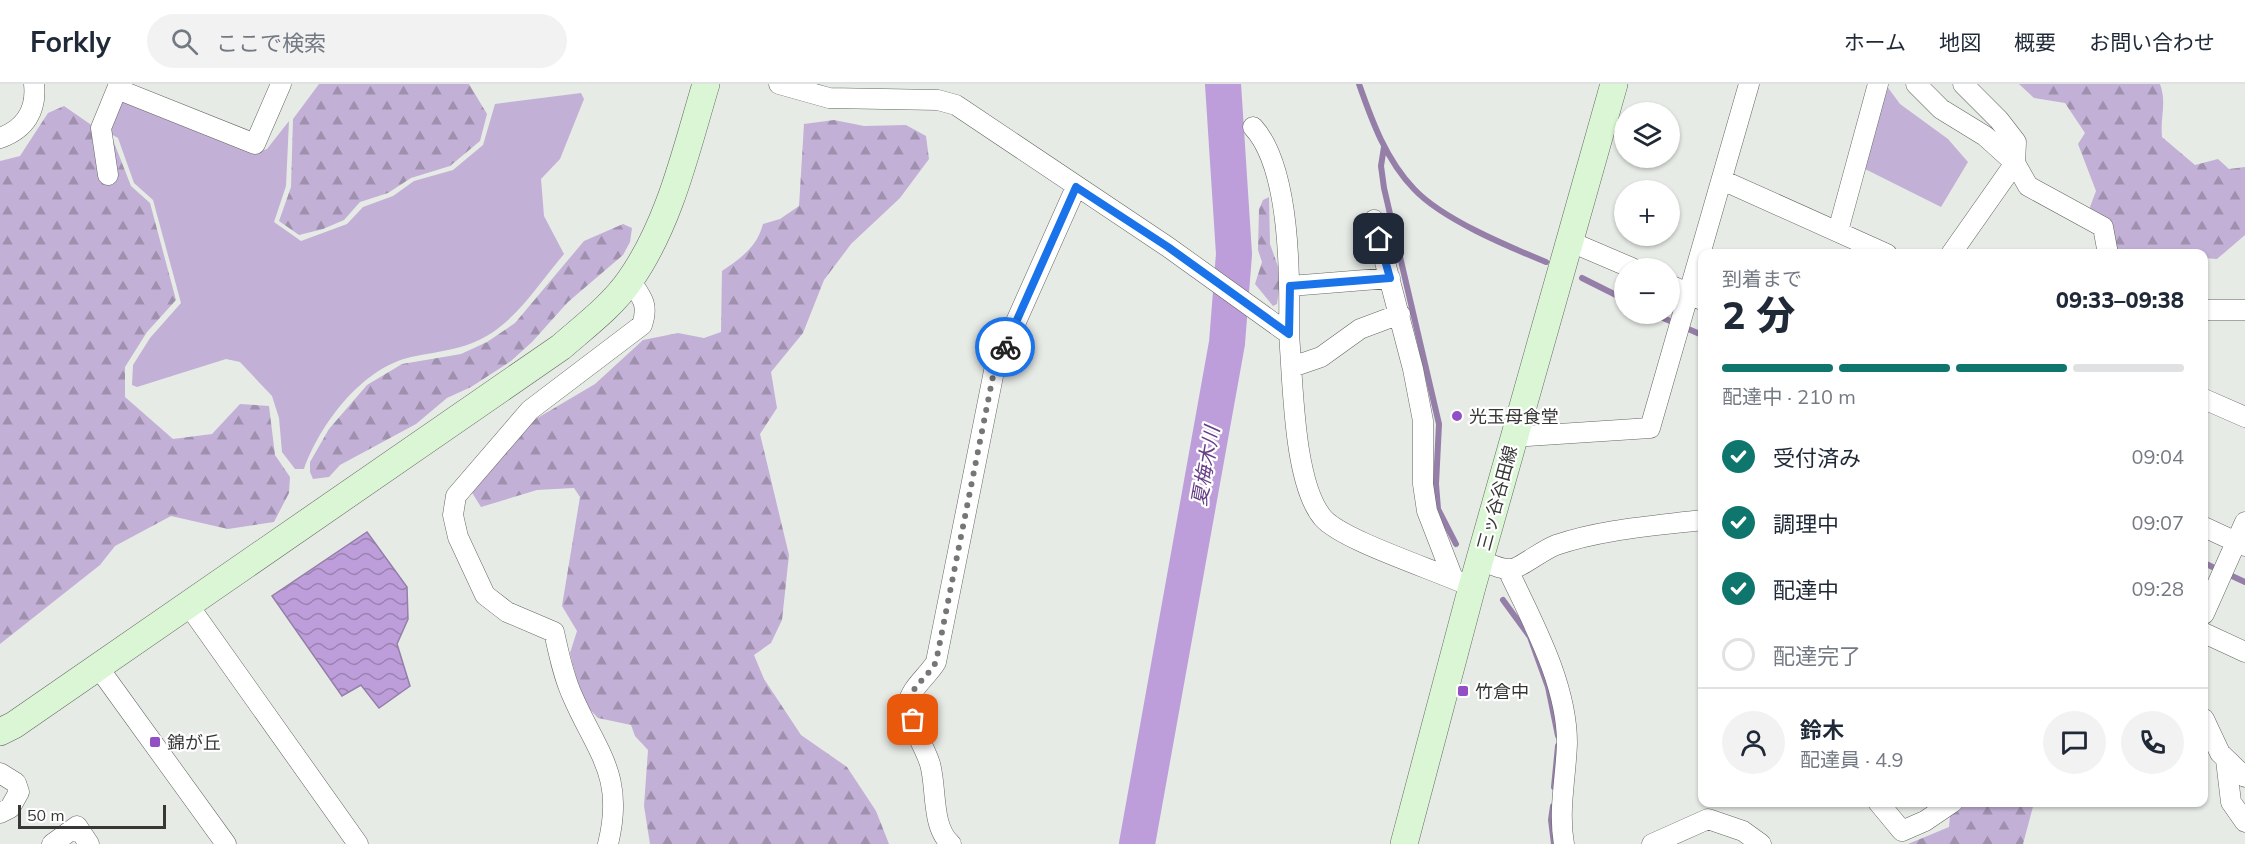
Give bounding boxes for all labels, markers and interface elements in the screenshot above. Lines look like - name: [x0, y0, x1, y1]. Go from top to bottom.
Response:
- search box: [147, 14, 567, 68]
- text: Forkly: [30, 24, 111, 59]
- icon: search: [168, 25, 201, 58]
- text: ここで検索: [216, 29, 326, 57]
- text: ホーム: [1844, 29, 1906, 55]
- text: 地図: [1939, 29, 1981, 55]
- text: 概要: [2014, 29, 2056, 55]
- text: お問い合わせ: [2089, 29, 2215, 55]
- map controls: [1614, 102, 1680, 324]
- button: layers: [1614, 102, 1680, 168]
- button: +: [1614, 180, 1680, 246]
- pin: [1353, 213, 1404, 264]
- icon: home: [1362, 222, 1395, 255]
- button: −: [1614, 258, 1680, 324]
- text: 到着まで: [1722, 266, 1802, 291]
- text: 09:33–09:38: [2056, 286, 2184, 314]
- text: 2 分: [1722, 290, 1795, 339]
- courier: [975, 317, 1035, 377]
- icon: bike: [989, 331, 1022, 364]
- text: 配達中 · 210 m: [1722, 384, 1856, 409]
- place label: 光玉母食堂: [1469, 405, 1559, 428]
- marker: 光玉母食堂: [1450, 409, 1464, 423]
- water label: 夏梅木川: [1186, 422, 1225, 508]
- icon: check: [1722, 440, 1755, 473]
- street label: 三ッ谷谷田線: [1472, 443, 1522, 553]
- text: 受付済み: [1773, 444, 1861, 472]
- text: 09:04: [2131, 444, 2184, 469]
- icon: check: [1722, 506, 1755, 539]
- text: 調理中: [1773, 510, 1839, 538]
- text: 09:07: [2131, 510, 2184, 535]
- icon: check: [1722, 572, 1755, 605]
- text: 配達中: [1773, 576, 1839, 604]
- text: 09:28: [2131, 576, 2184, 601]
- text: 配達完了: [1773, 642, 1861, 670]
- place label: 竹倉中: [1475, 680, 1529, 703]
- marker: 竹倉中: [1456, 684, 1470, 698]
- pin: [887, 694, 938, 745]
- icon: bag: [896, 703, 929, 736]
- button: person: [1722, 711, 1785, 774]
- button: chat: [2043, 711, 2106, 774]
- button: phone: [2121, 711, 2184, 774]
- text: 鈴木: [1800, 716, 1844, 744]
- place label: 錦が丘: [167, 731, 221, 754]
- marker: 錦が丘: [148, 735, 162, 749]
- text: 配達員 · 4.9: [1800, 747, 1904, 772]
- scale bar: [18, 802, 166, 830]
- text: 50 m: [27, 805, 64, 825]

